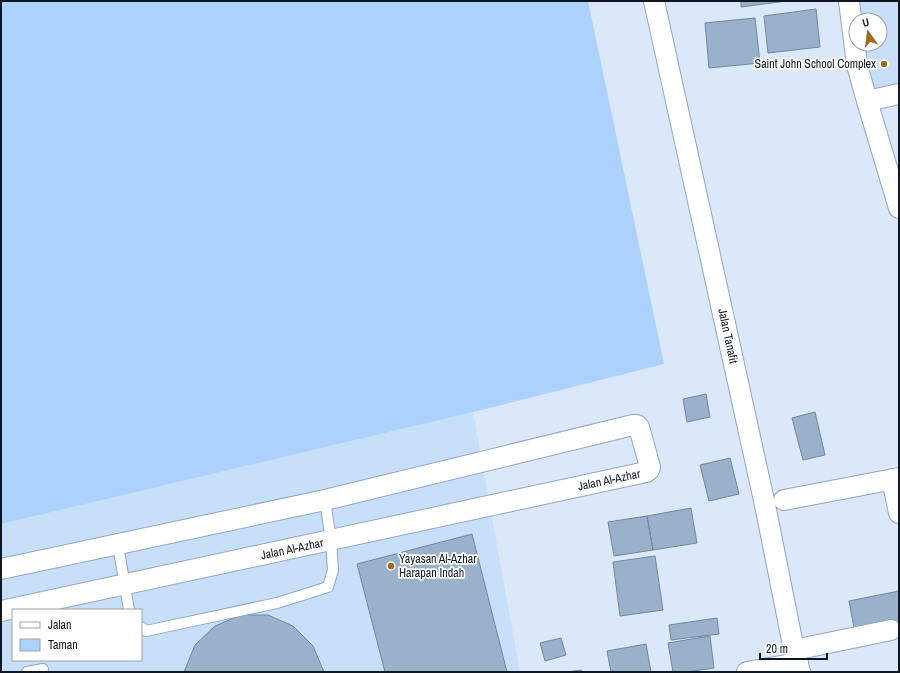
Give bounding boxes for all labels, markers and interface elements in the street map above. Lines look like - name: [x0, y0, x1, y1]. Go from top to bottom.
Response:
- north arrow: [848, 12, 888, 52]
- text: U: [861, 15, 870, 30]
- place label: Saint John School Complex: [755, 56, 876, 72]
- marker: Saint John School Complex: [879, 59, 889, 69]
- street label: Jalan Tanafit: [714, 307, 742, 365]
- street label: Jalan Al-Azhar: [576, 465, 642, 494]
- street label: Jalan Al-Azhar: [259, 534, 325, 563]
- place label: Yayasan Al-Azhar Harapan Indah: [399, 551, 477, 581]
- marker: Yayasan Al-Azhar Harapan Indah: [386, 561, 396, 571]
- legend: [12, 609, 142, 661]
- text: Jalan: [48, 617, 72, 633]
- scale bar: [760, 635, 827, 661]
- text: Taman: [48, 637, 78, 653]
- text: 20 m: [766, 641, 788, 657]

